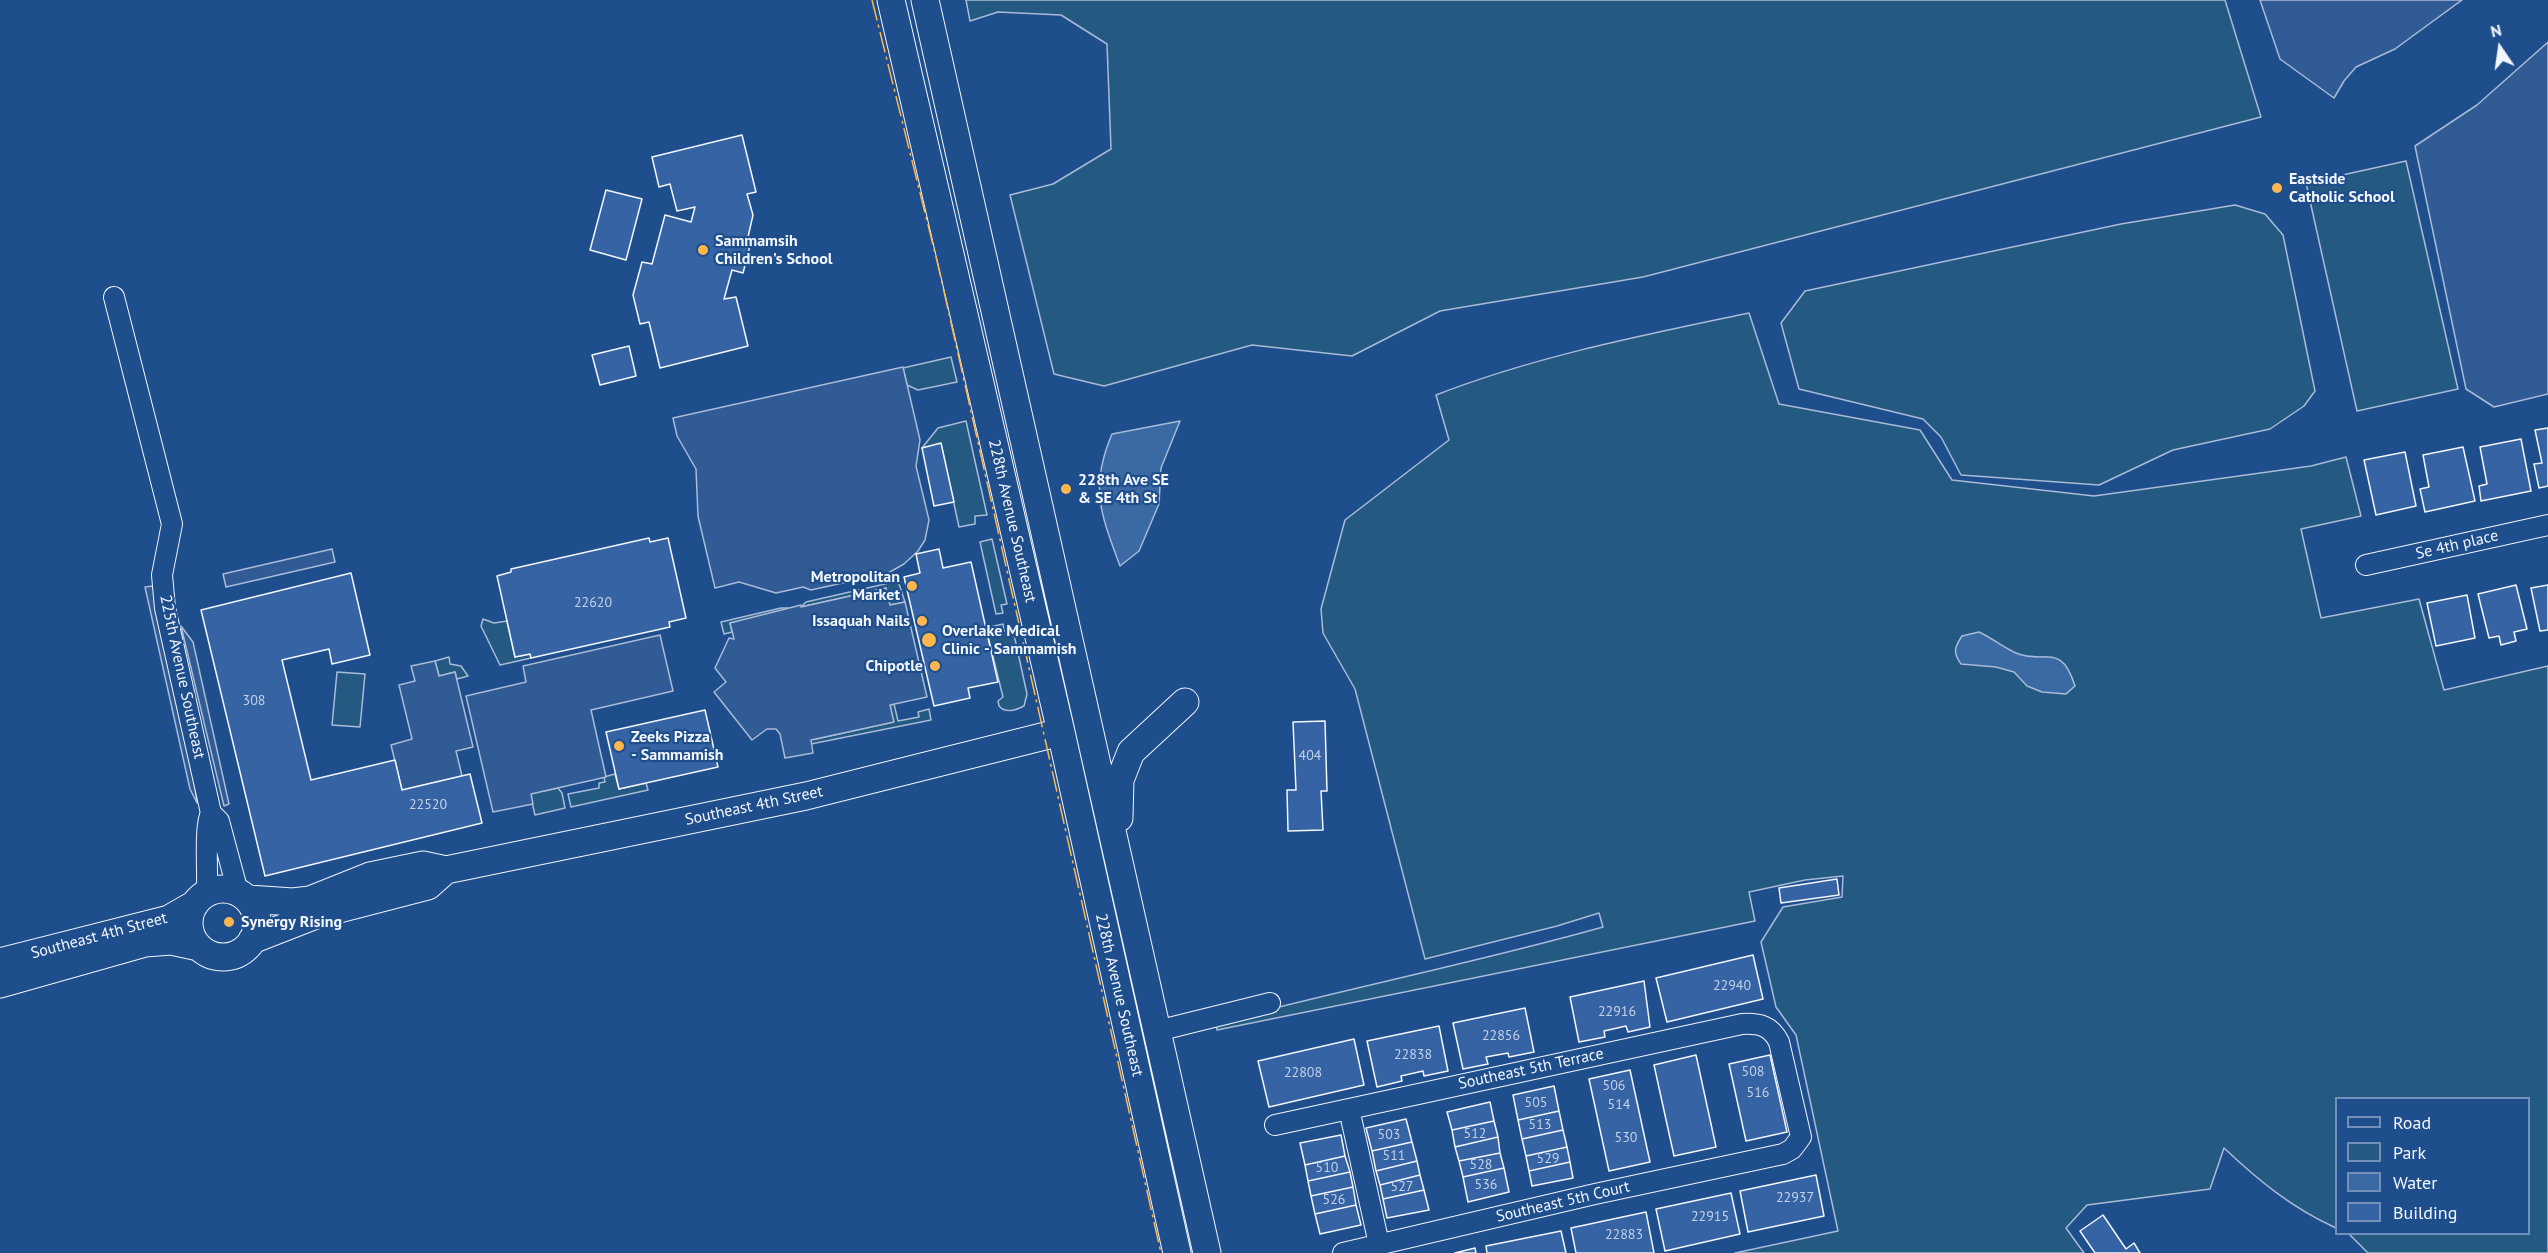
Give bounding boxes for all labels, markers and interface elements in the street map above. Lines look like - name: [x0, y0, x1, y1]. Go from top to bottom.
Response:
- north arrow: [2470, 18, 2530, 78]
- text: N: [2489, 20, 2503, 41]
- place label: Eastside Catholic School: [2289, 169, 2395, 207]
- marker: Eastside Catholic School: [2270, 181, 2284, 195]
- place label: Sammamsih Children's School: [715, 231, 832, 269]
- marker: Sammamsih Children's School: [696, 243, 710, 257]
- street label: 228th Avenue Southeast: [984, 438, 1040, 604]
- place label: 228th Ave SE & SE 4th St: [1078, 470, 1169, 508]
- marker: 228th Ave SE & SE 4th St: [1059, 482, 1073, 496]
- street label: Se 4th place: [2414, 526, 2500, 564]
- place label: Metropolitan Market: [811, 567, 900, 605]
- marker: Metropolitan Market: [905, 579, 919, 593]
- street label: 225th Avenue Southeast: [155, 593, 209, 761]
- house number: 22620: [574, 595, 612, 611]
- place label: Issaquah Nails: [812, 611, 910, 631]
- marker: Issaquah Nails: [915, 614, 929, 628]
- place label: Overlake Medical Clinic - Sammamish: [942, 621, 1077, 659]
- marker: Overlake Medical Clinic - Sammamish: [920, 631, 938, 649]
- place label: Chipotle: [865, 656, 923, 676]
- marker: Chipotle: [928, 659, 942, 673]
- house number: 308: [243, 693, 265, 709]
- place label: Zeeks Pizza - Sammamish: [631, 727, 724, 765]
- marker: Zeeks Pizza - Sammamish: [612, 739, 626, 753]
- house number: 404: [1299, 748, 1321, 764]
- street label: Southeast 4th Street: [683, 782, 825, 830]
- house number: 22520: [409, 797, 447, 813]
- street label: Southeast 4th Street: [29, 909, 169, 963]
- place label: Synergy Rising: [241, 912, 342, 932]
- street label: 228th Avenue Southeast: [1091, 912, 1147, 1078]
- marker: Synergy Rising: [222, 915, 236, 929]
- house number: 22940: [1713, 978, 1751, 994]
- house number: 22916: [1598, 1004, 1636, 1020]
- house number: 22856: [1482, 1028, 1520, 1044]
- street label: Southeast 5th Terrace: [1456, 1044, 1606, 1094]
- house number: 22838: [1394, 1047, 1432, 1063]
- house number: 508: [1742, 1064, 1764, 1080]
- house number: 22808: [1284, 1065, 1322, 1081]
- house number: 506: [1603, 1078, 1625, 1094]
- house number: 516: [1747, 1085, 1769, 1101]
- house number: 505: [1525, 1095, 1547, 1111]
- house number: 514: [1608, 1097, 1630, 1113]
- legend: [2335, 1097, 2530, 1235]
- text: Road: [2393, 1111, 2431, 1134]
- house number: 513: [1529, 1117, 1551, 1133]
- house number: 512: [1464, 1126, 1486, 1142]
- house number: 503: [1378, 1127, 1400, 1143]
- house number: 530: [1615, 1130, 1637, 1146]
- text: Park: [2393, 1141, 2426, 1164]
- house number: 511: [1383, 1148, 1405, 1164]
- house number: 529: [1537, 1151, 1559, 1167]
- house number: 528: [1470, 1157, 1492, 1173]
- house number: 510: [1316, 1160, 1338, 1176]
- text: Water: [2393, 1171, 2437, 1194]
- house number: 536: [1475, 1177, 1497, 1193]
- street label: Southeast 5th Court: [1494, 1177, 1632, 1227]
- house number: 527: [1391, 1179, 1413, 1195]
- house number: 22937: [1776, 1190, 1814, 1206]
- house number: 526: [1323, 1192, 1345, 1208]
- text: Building: [2393, 1201, 2457, 1224]
- house number: 22915: [1691, 1209, 1729, 1225]
- house number: 22883: [1605, 1227, 1643, 1243]

